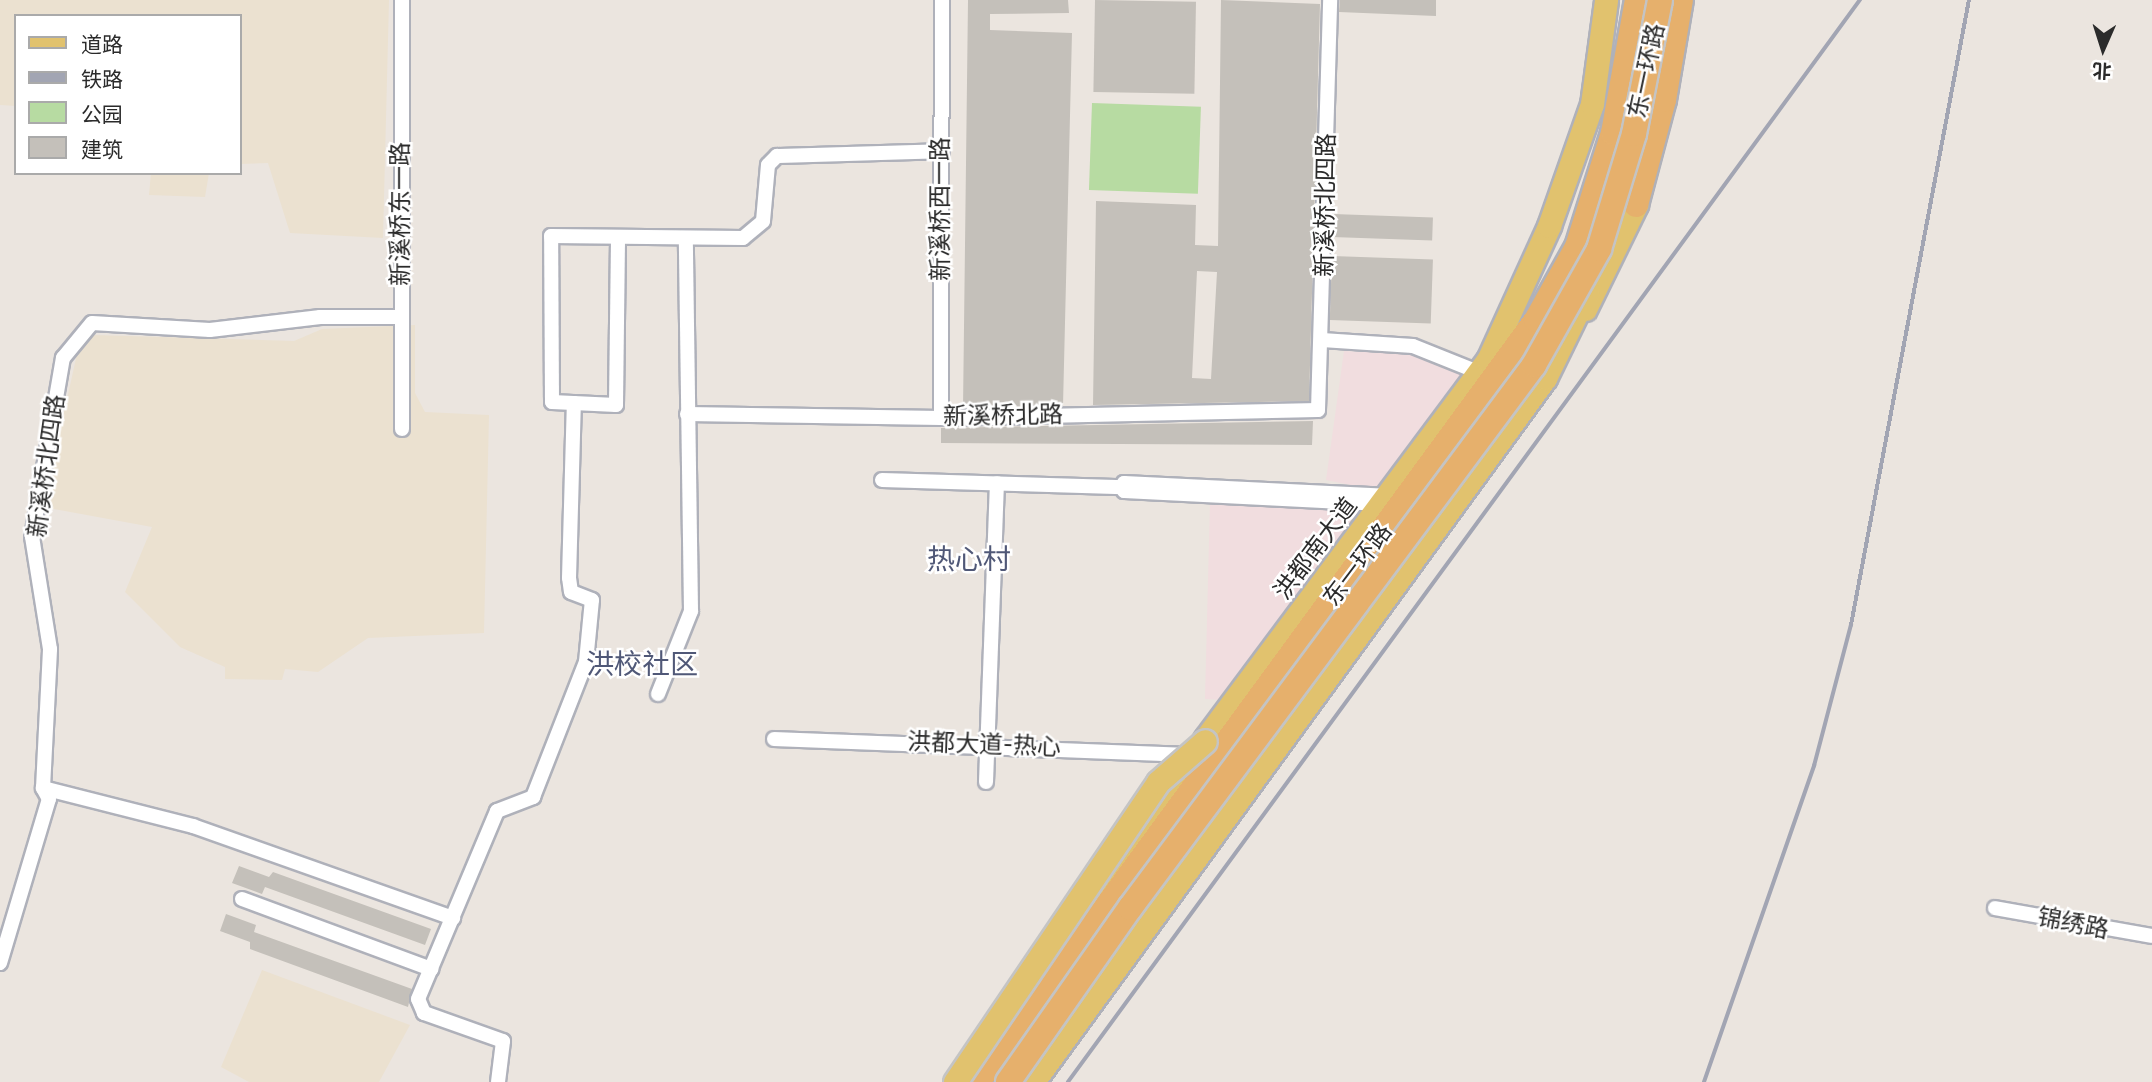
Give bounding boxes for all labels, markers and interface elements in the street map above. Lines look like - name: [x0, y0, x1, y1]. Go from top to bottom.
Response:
- legend: [14, 14, 242, 175]
- north arrow: [2068, 14, 2138, 84]
- street label: 东一环路: [1623, 21, 1671, 121]
- text: 道路: [81, 32, 123, 58]
- text: 北: [2092, 58, 2112, 82]
- text: 铁路: [81, 67, 123, 93]
- text: 公园: [81, 102, 123, 128]
- street label: 新溪桥北四路: [1310, 133, 1342, 277]
- text: 建筑: [81, 137, 123, 163]
- street label: 新溪桥西一路: [927, 137, 955, 281]
- street label: 新溪桥东一路: [387, 142, 415, 286]
- street label: 新溪桥北四路: [23, 393, 71, 539]
- street label: 新溪桥北路: [943, 401, 1063, 431]
- street label: 洪都南大道: [1268, 492, 1364, 606]
- street label: 东一环路: [1318, 518, 1398, 612]
- district label: 热心村: [927, 543, 1011, 577]
- district label: 洪校社区: [586, 648, 698, 682]
- street label: 洪都大道-热心: [907, 728, 1061, 762]
- street label: 锦绣路: [2035, 903, 2111, 945]

